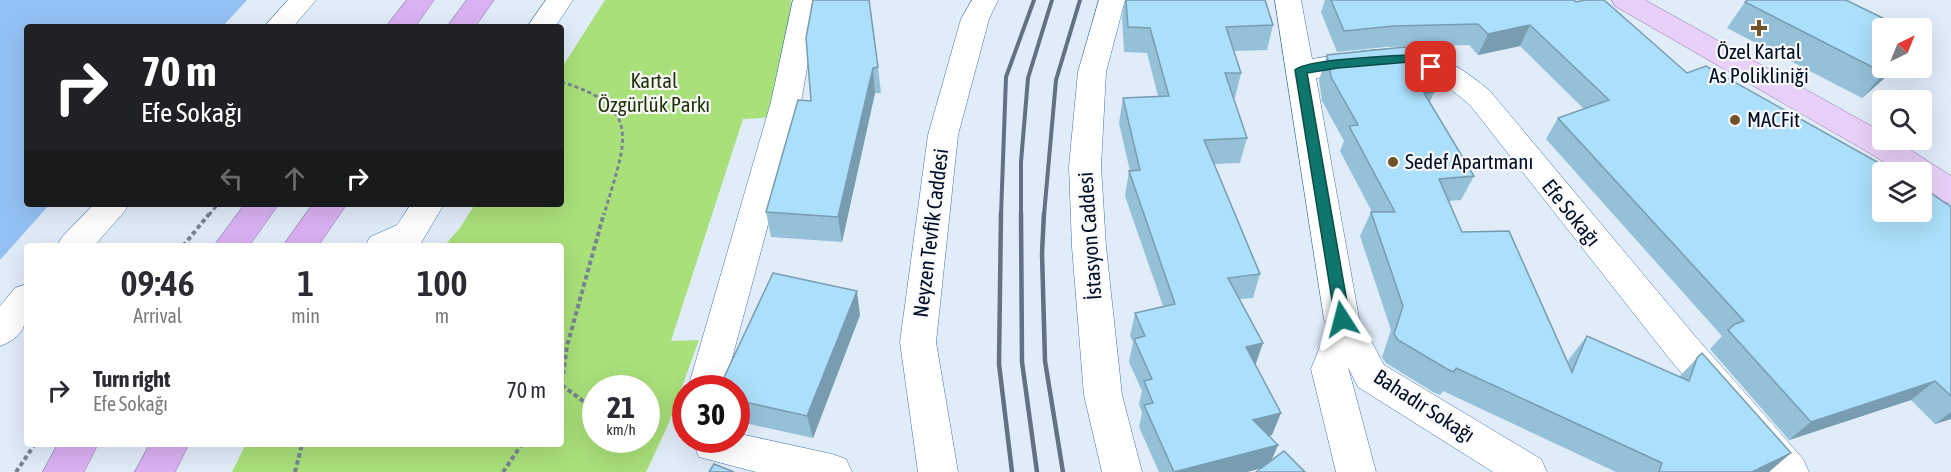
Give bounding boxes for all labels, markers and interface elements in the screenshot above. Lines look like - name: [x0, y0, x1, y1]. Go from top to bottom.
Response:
- north arrow: [1872, 18, 1932, 78]
- map controls: [1872, 18, 1932, 222]
- marker: Özel Kartal As Polikliniği: [1750, 19, 1768, 37]
- place label: Özel Kartal As Polikliniği: [1709, 39, 1809, 87]
- pin: [1405, 41, 1456, 92]
- text: 70 m: [141, 47, 216, 95]
- icon: right: [42, 48, 120, 126]
- icon: arrive: [1414, 50, 1447, 83]
- park label: Kartal Özgürlük Parkı: [598, 68, 710, 116]
- button: search: [1872, 90, 1932, 150]
- text: Efe Sokağı: [141, 97, 242, 128]
- place label: MACFit: [1747, 107, 1800, 131]
- marker: MACFit: [1728, 113, 1742, 127]
- street label: Neyzen Tevfik Caddesi: [908, 147, 952, 319]
- place label: Sedef Apartmanı: [1405, 149, 1533, 173]
- marker: Sedef Apartmanı: [1386, 155, 1400, 169]
- icon: left: [215, 162, 248, 195]
- icon: ahead: [278, 162, 311, 195]
- icon: right: [341, 162, 374, 195]
- button: layers: [1872, 162, 1932, 222]
- street label: İstasyon Caddesi: [1073, 171, 1105, 301]
- street label: Efe Sokağı: [1538, 174, 1606, 251]
- text: 09:46: [121, 262, 195, 304]
- text: 1: [297, 262, 314, 304]
- text: 100: [417, 262, 467, 304]
- position arrow: [1310, 287, 1374, 351]
- text: Arrival: [133, 304, 182, 327]
- text: min: [291, 304, 320, 327]
- text: m: [435, 304, 449, 327]
- street label: Bahadır Sokağı: [1370, 364, 1479, 447]
- text: Turn right: [93, 366, 170, 392]
- icon: right: [42, 374, 75, 407]
- speed limit sign: 30: [672, 375, 750, 453]
- text: 70 m: [506, 377, 546, 403]
- text: 21: [607, 390, 635, 424]
- text: Efe Sokağı: [93, 392, 168, 415]
- text: km/h: [606, 421, 636, 438]

